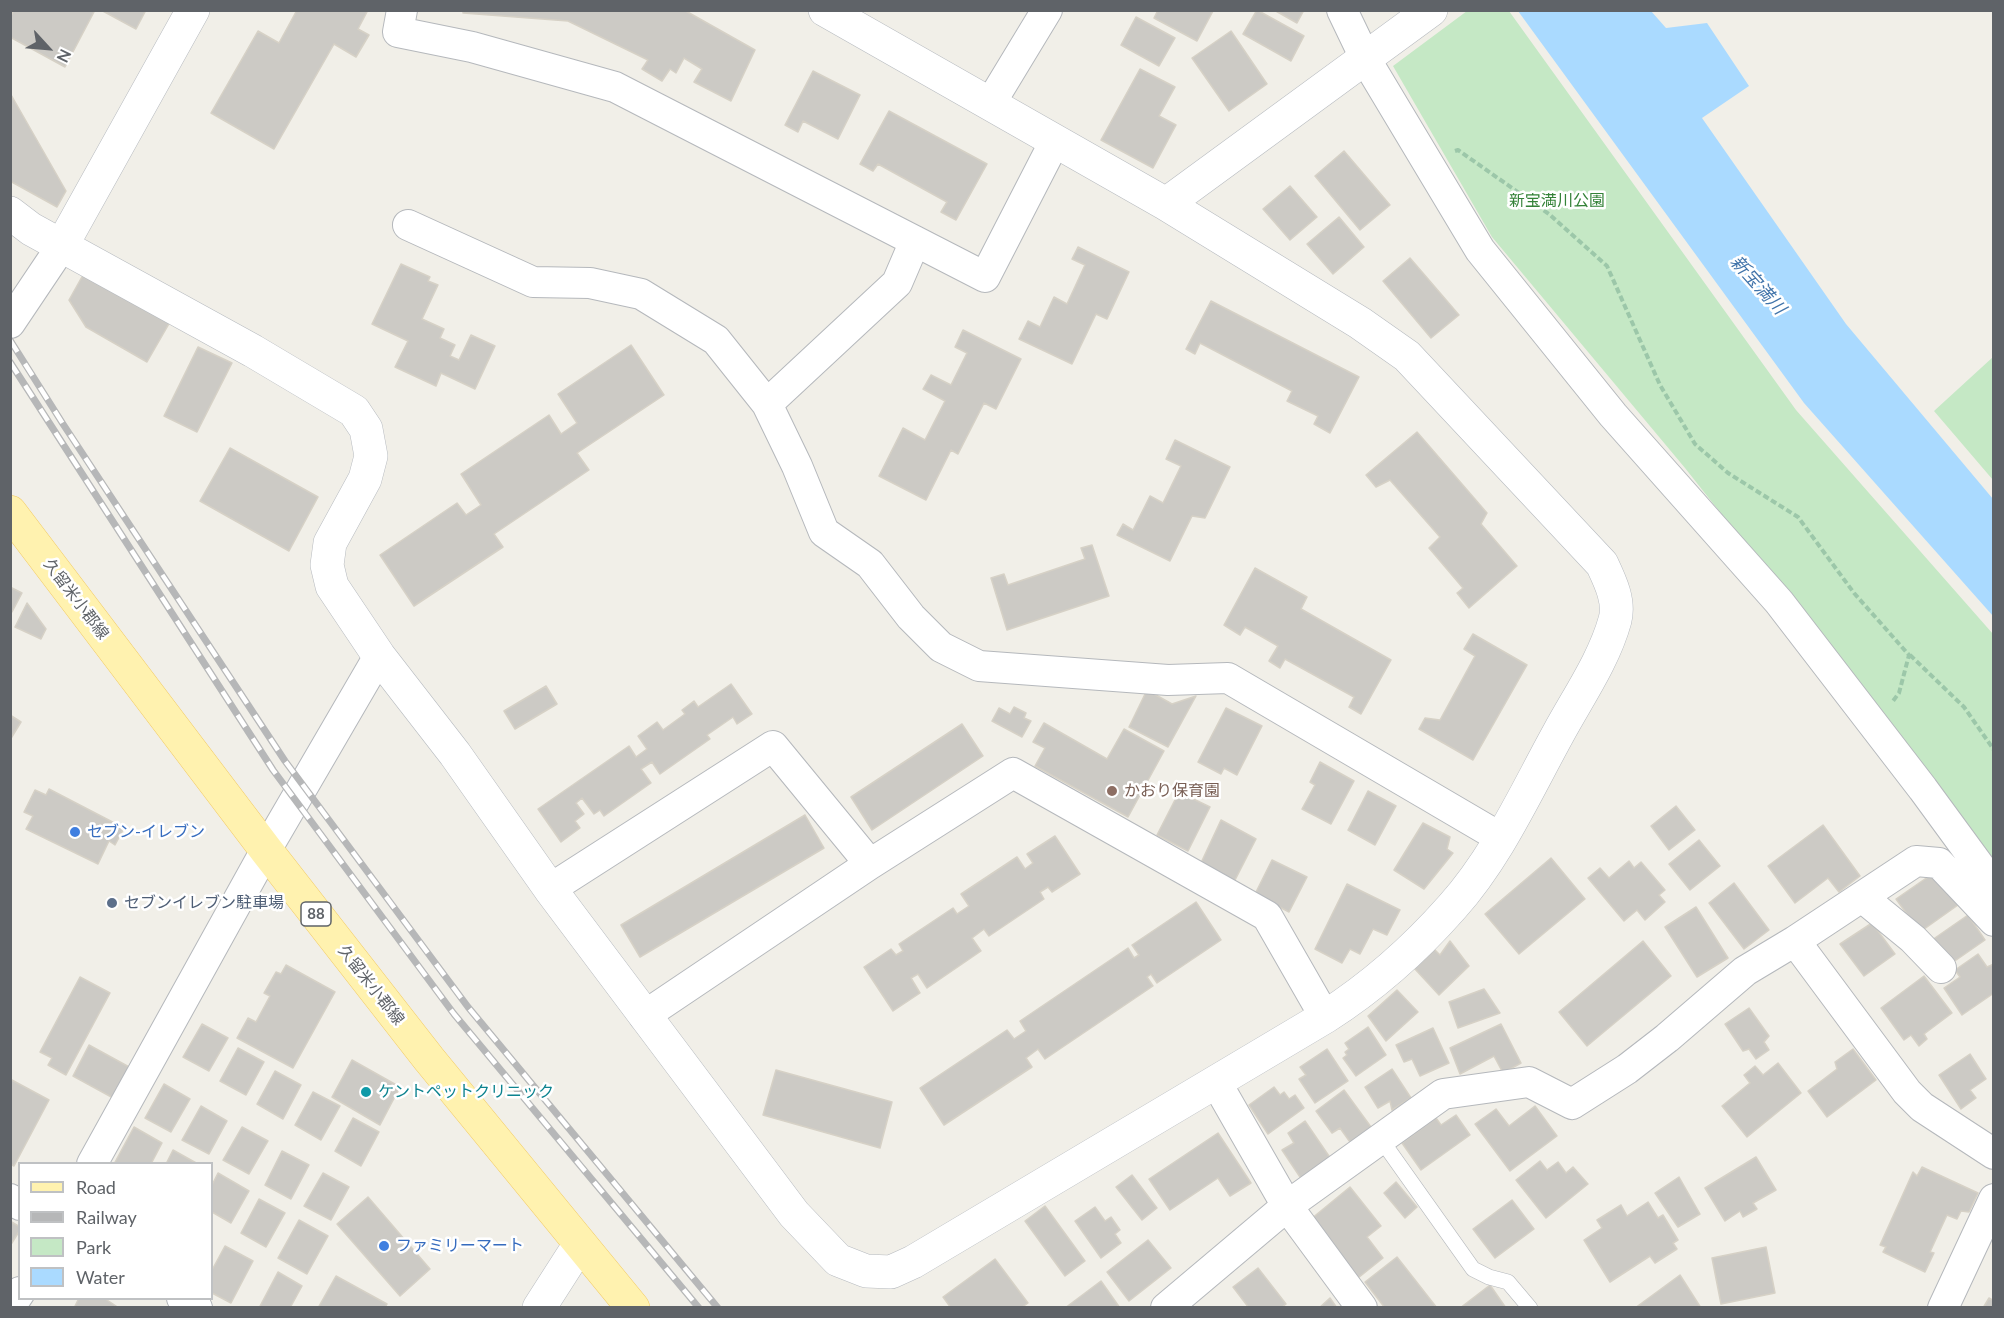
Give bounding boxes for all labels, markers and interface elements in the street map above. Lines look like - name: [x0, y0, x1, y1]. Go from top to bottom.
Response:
- north arrow: [18, 18, 78, 78]
- text: N: [53, 46, 76, 66]
- park label: 新宝満川公園: [1509, 191, 1605, 211]
- water label: 新宝満川: [1726, 251, 1790, 319]
- street label: 久留米小郡線: [39, 555, 113, 643]
- place label: かおり保育園: [1124, 781, 1220, 801]
- marker: かおり保育園: [1105, 784, 1119, 798]
- place label: セブン-イレブン: [87, 822, 205, 842]
- marker: セブン-イレブン: [68, 825, 82, 839]
- place label: セブンイレブン駐車場: [124, 893, 284, 913]
- marker: セブンイレブン駐車場: [105, 896, 119, 910]
- road number: 88: [301, 902, 331, 926]
- street label: 久留米小郡線: [334, 941, 408, 1029]
- place label: ケントペットクリニック: [378, 1082, 554, 1102]
- marker: ケントペットクリニック: [359, 1085, 373, 1099]
- legend: [18, 1162, 213, 1300]
- text: Road: [76, 1176, 116, 1198]
- text: Railway: [76, 1206, 137, 1228]
- text: Park: [76, 1236, 111, 1258]
- place label: ファミリーマート: [396, 1236, 524, 1256]
- marker: ファミリーマート: [377, 1239, 391, 1253]
- text: Water: [76, 1266, 125, 1288]

